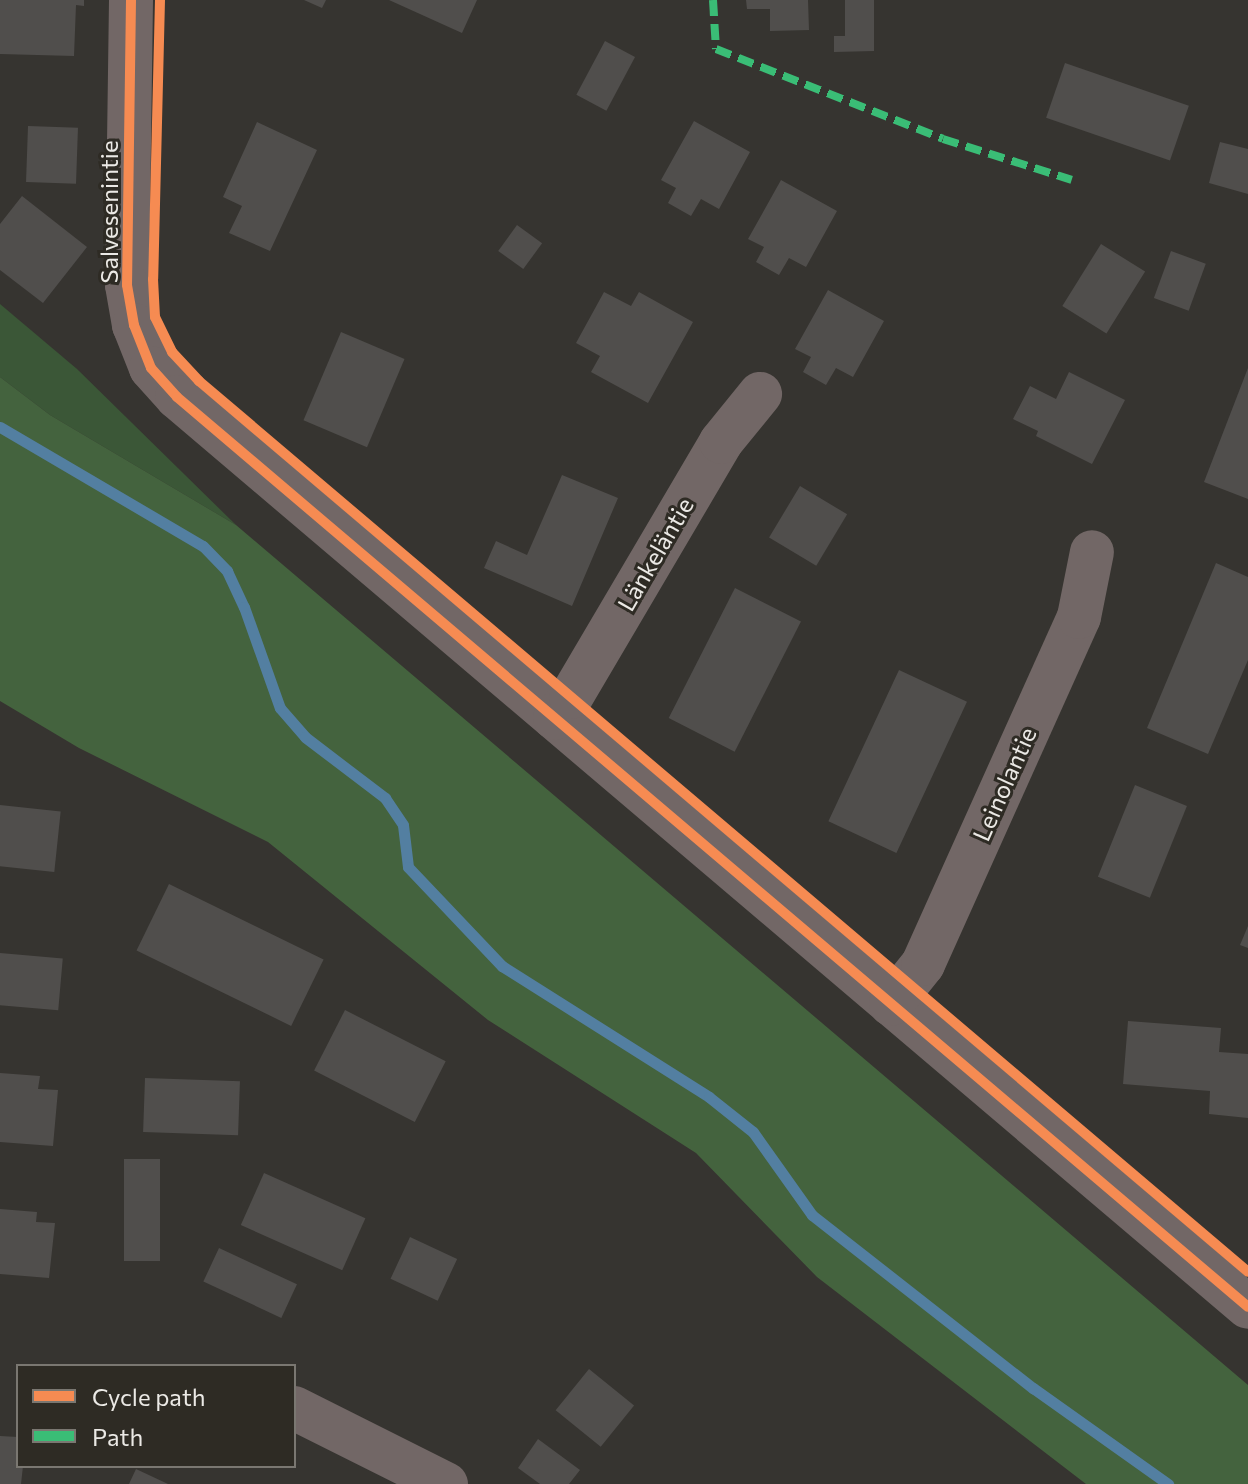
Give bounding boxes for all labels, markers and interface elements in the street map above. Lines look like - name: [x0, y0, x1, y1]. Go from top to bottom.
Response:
- street label: Salvesenintie: [95, 140, 123, 284]
- street label: Länkeläntie: [611, 492, 699, 616]
- street label: Leinolantie: [966, 723, 1042, 845]
- legend: [16, 1364, 296, 1468]
- text: Cycle path: [92, 1382, 206, 1411]
- text: Path: [92, 1422, 143, 1451]

